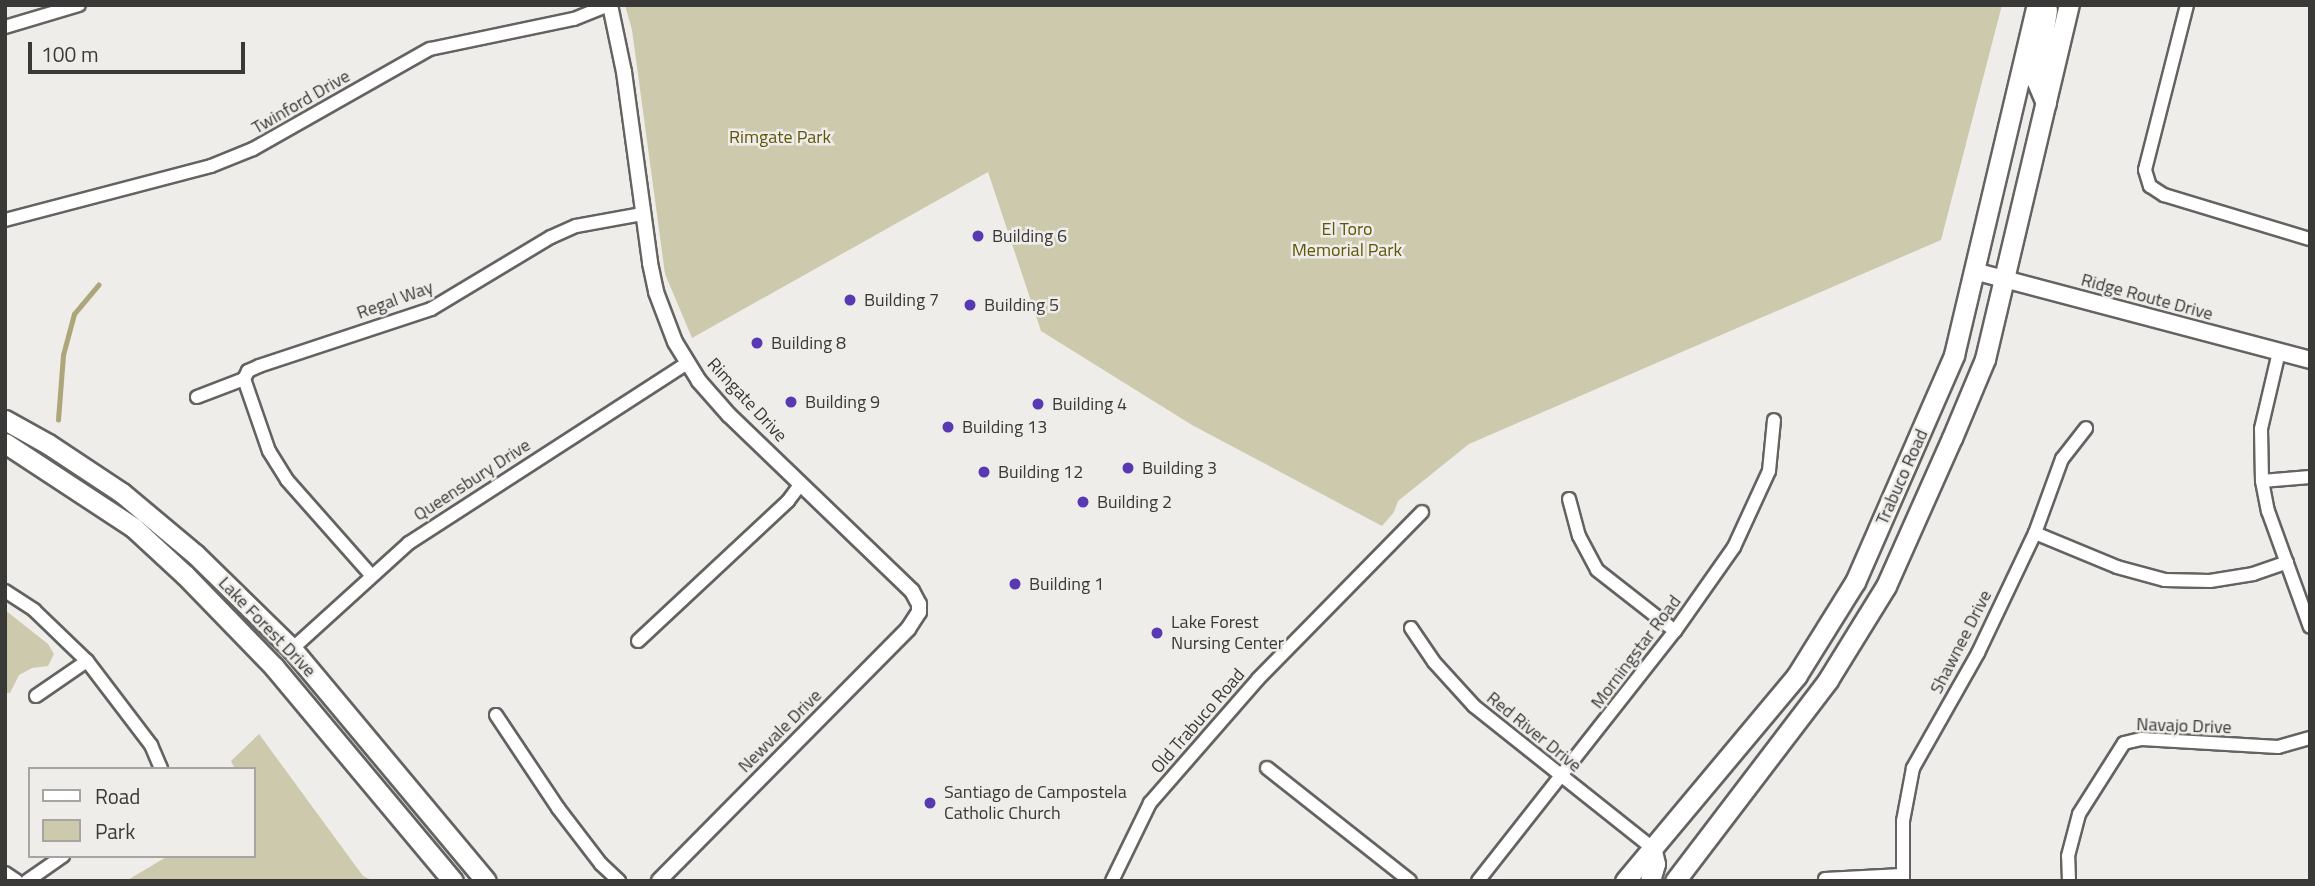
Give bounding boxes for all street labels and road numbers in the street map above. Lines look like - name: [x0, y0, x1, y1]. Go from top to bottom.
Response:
- street label: Twinford Drive: [248, 65, 354, 139]
- street label: Ridge Route Drive: [2079, 269, 2215, 325]
- street label: Regal Way: [354, 276, 436, 324]
- street label: Rimgate Drive: [703, 353, 791, 447]
- street label: Trabuco Road: [1871, 426, 1933, 528]
- street label: Queensbury Drive: [410, 434, 534, 526]
- street label: Lake Forest Drive: [214, 572, 320, 682]
- street label: Shawnee Drive: [1926, 587, 1996, 697]
- street label: Morningstar Road: [1586, 591, 1686, 713]
- street label: Old Trabuco Road: [1147, 664, 1249, 778]
- street label: Newvale Drive: [734, 685, 826, 777]
- street label: Red River Drive: [1482, 687, 1586, 777]
- street label: Navajo Drive: [2136, 714, 2232, 738]

